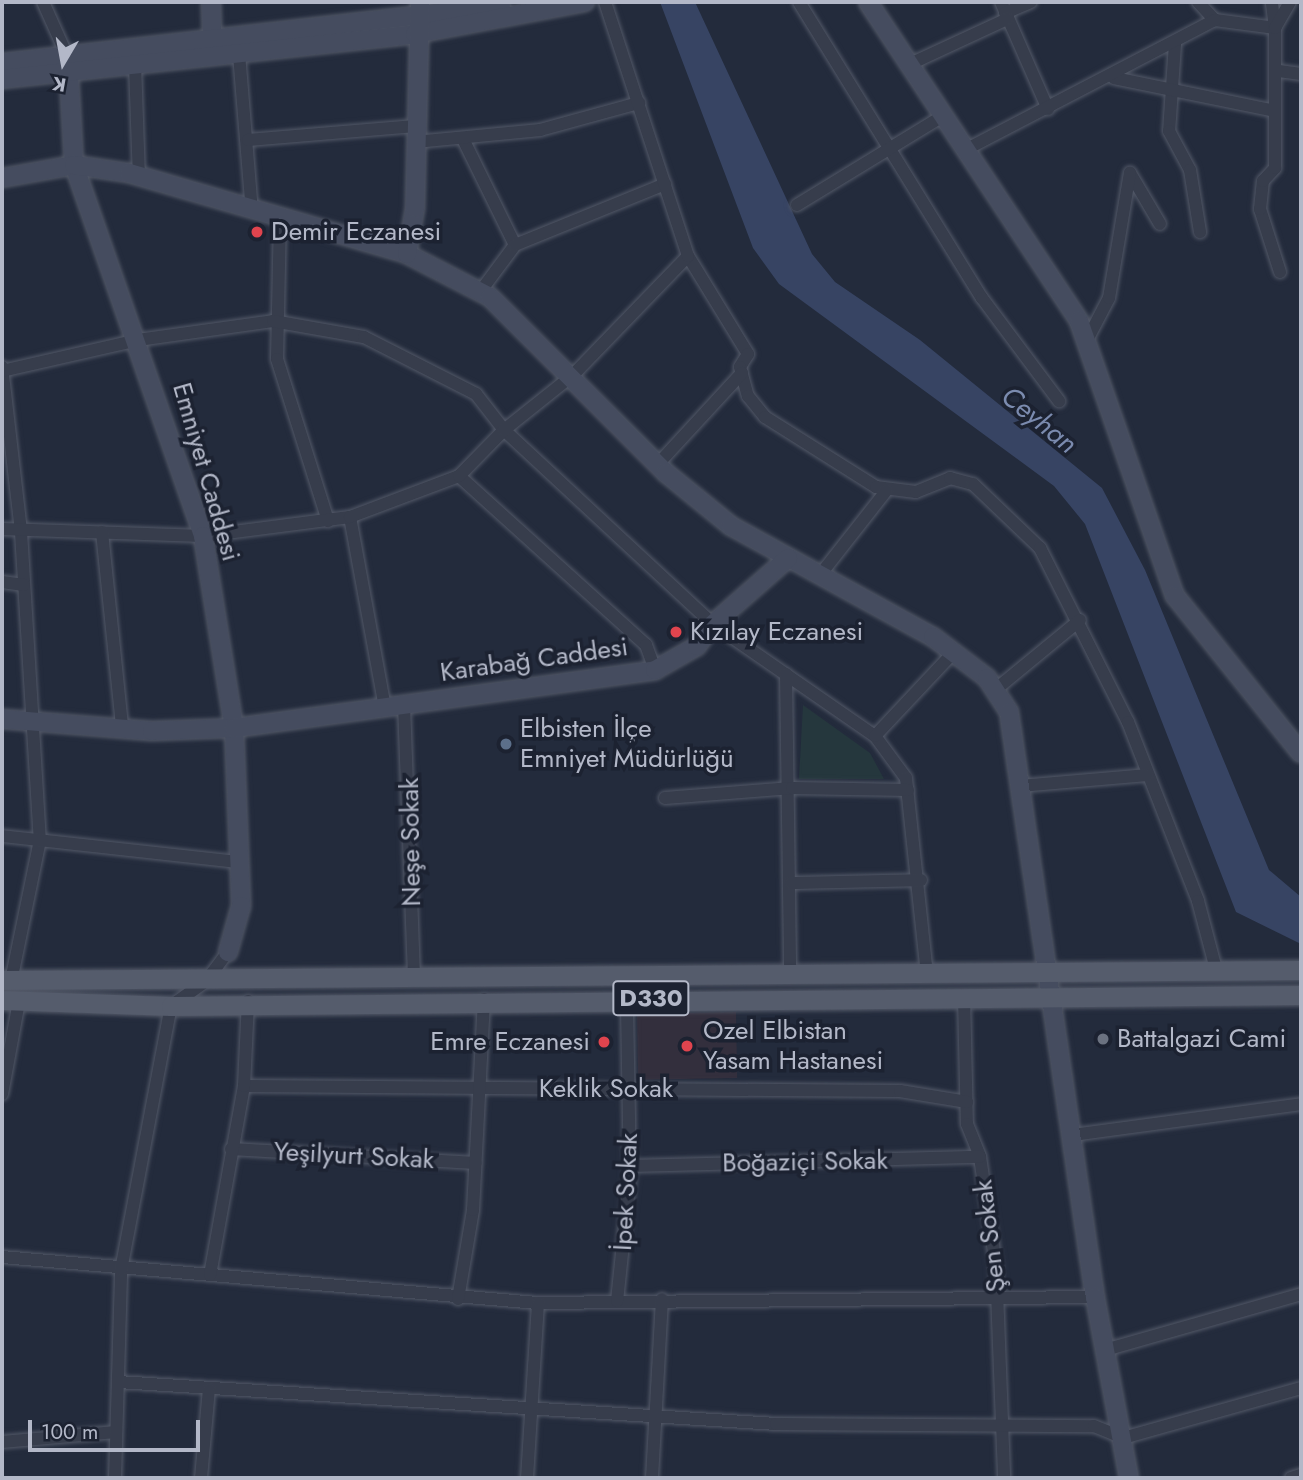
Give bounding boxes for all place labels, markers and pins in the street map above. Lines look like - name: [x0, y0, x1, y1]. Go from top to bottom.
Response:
- place label: Demir Eczanesi: [271, 216, 441, 248]
- marker: Demir Eczanesi: [249, 224, 265, 240]
- place label: Kızılay Eczanesi: [690, 616, 863, 648]
- marker: Kızılay Eczanesi: [668, 624, 684, 640]
- place label: Elbisten İlçe Emniyet Müdürlüğü: [520, 713, 734, 774]
- marker: Elbisten İlçe Emniyet Müdürlüğü: [498, 736, 514, 752]
- place label: Ozel Elbistan Yasam Hastanesi: [703, 1015, 883, 1076]
- place label: Battalgazi Cami: [1117, 1023, 1286, 1055]
- place label: Emre Eczanesi: [430, 1026, 590, 1058]
- marker: Battalgazi Cami: [1095, 1031, 1111, 1047]
- marker: Emre Eczanesi: [596, 1034, 612, 1050]
- marker: Ozel Elbistan Yasam Hastanesi: [677, 1036, 697, 1056]

